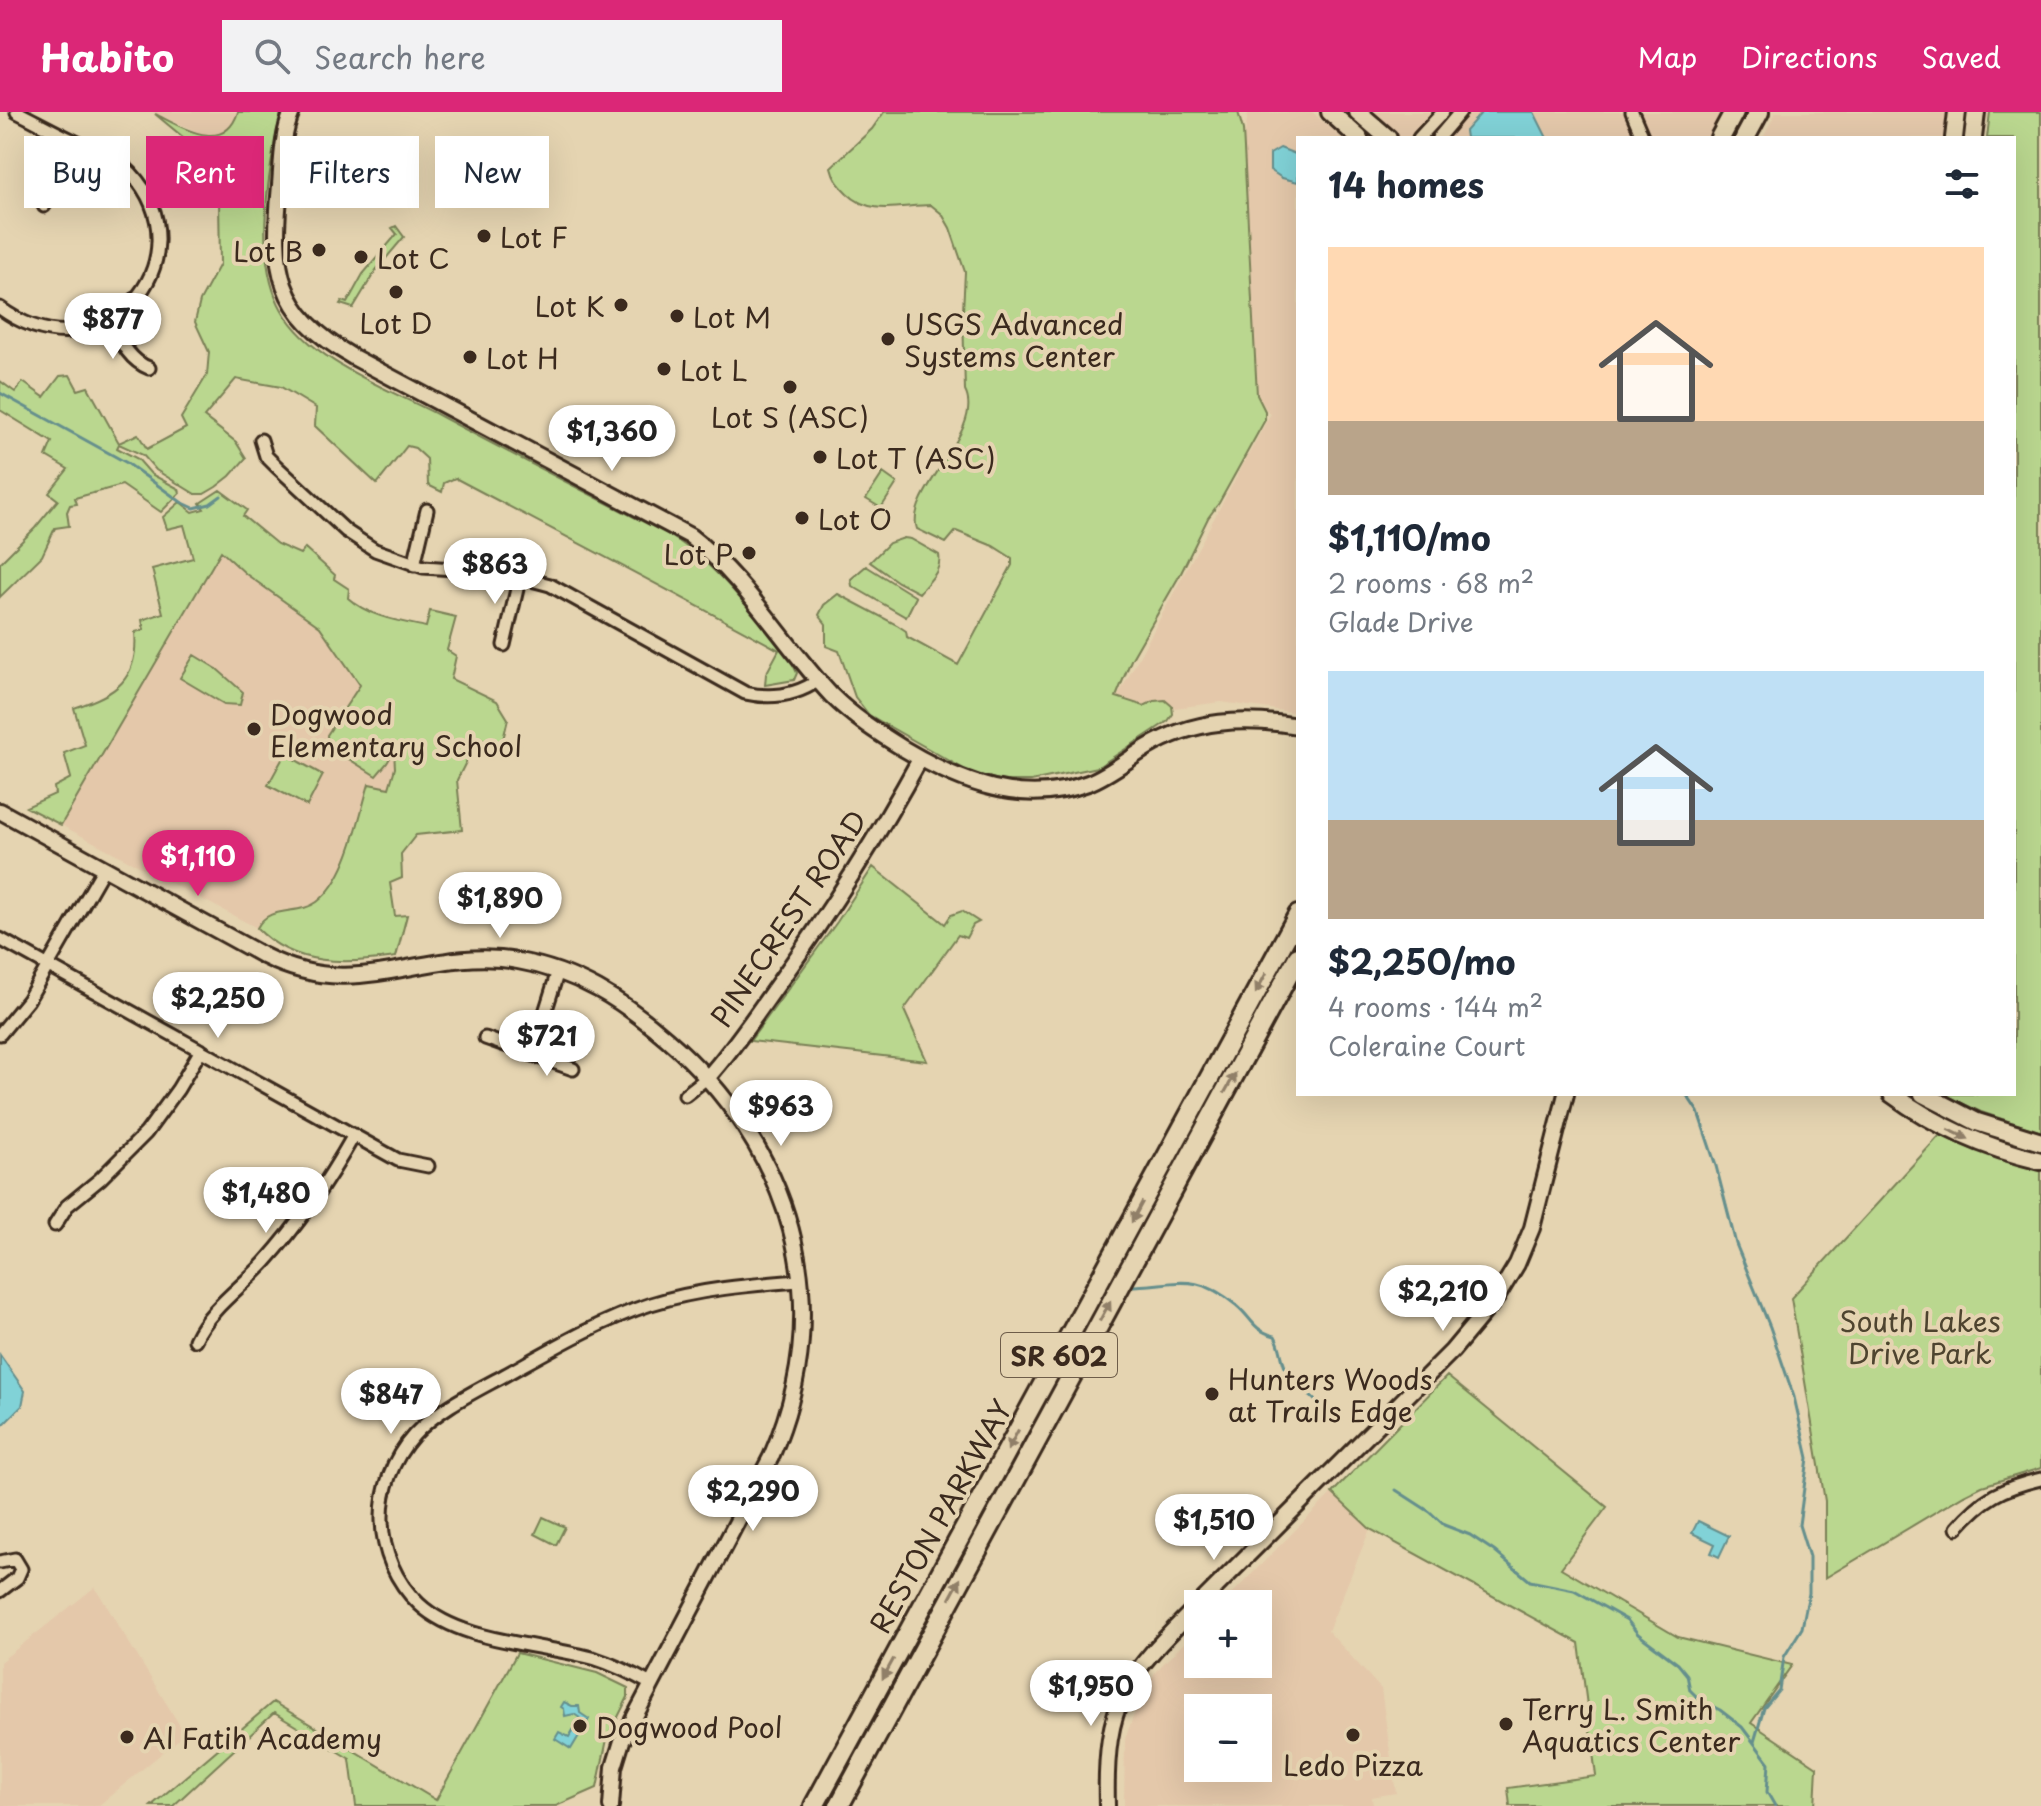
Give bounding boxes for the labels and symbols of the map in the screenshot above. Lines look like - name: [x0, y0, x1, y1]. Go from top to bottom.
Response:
- place label: Lot F: [500, 215, 568, 258]
- marker: Lot F: [475, 227, 493, 245]
- place label: Lot B: [233, 229, 303, 272]
- place label: Lot C: [377, 236, 450, 279]
- marker: Lot B: [310, 241, 328, 259]
- marker: Lot C: [352, 248, 370, 266]
- marker: Lot D: [387, 283, 405, 301]
- place label: Lot K: [535, 284, 605, 327]
- pin: $877: [66, 293, 160, 361]
- place label: Lot M: [693, 295, 771, 338]
- marker: Lot K: [612, 296, 630, 314]
- place label: Lot D: [360, 301, 433, 344]
- place label: USGS Advanced Systems Center: [904, 302, 1124, 377]
- marker: Lot M: [668, 307, 686, 325]
- marker: USGS Advanced Systems Center: [879, 330, 897, 348]
- place label: Lot H: [486, 336, 559, 379]
- marker: Lot H: [461, 348, 479, 366]
- place label: Lot L: [680, 348, 748, 391]
- marker: Lot L: [655, 360, 673, 378]
- marker: Lot S (ASC): [781, 378, 799, 396]
- place label: Lot S (ASC): [711, 395, 869, 438]
- pin: $1,360: [547, 405, 677, 473]
- place label: Lot T (ASC): [836, 436, 996, 479]
- marker: Lot T (ASC): [811, 448, 829, 466]
- place label: Lot O: [818, 497, 892, 540]
- marker: Lot O: [793, 509, 811, 527]
- place label: Lot P: [664, 532, 733, 575]
- pin: $863: [448, 538, 542, 606]
- marker: Lot P: [740, 544, 758, 562]
- place label: Dogwood Elementary School: [270, 692, 522, 767]
- marker: Dogwood Elementary School: [245, 720, 263, 738]
- street label: PINECREST ROAD: [699, 801, 877, 1035]
- pin: $1,110: [133, 830, 263, 898]
- pin: $1,890: [435, 872, 565, 940]
- pin: $2,250: [153, 972, 283, 1040]
- one-way arrow: [1254, 972, 1268, 995]
- pin: $721: [500, 1010, 594, 1078]
- one-way arrow: [1222, 1072, 1236, 1094]
- pin: $963: [734, 1080, 828, 1148]
- one-way arrow: [1947, 1127, 1970, 1141]
- pin: $1,480: [201, 1167, 331, 1235]
- one-way arrow: [1130, 1201, 1144, 1223]
- pin: $2,210: [1378, 1265, 1508, 1333]
- park label: South Lakes Drive Park: [1840, 1299, 2000, 1374]
- one-way arrow: [1097, 1300, 1111, 1322]
- road number: SR 602: [1001, 1333, 1117, 1377]
- place label: Hunters Woods at Trails Edge: [1228, 1357, 1433, 1432]
- pin: $847: [344, 1368, 438, 1436]
- marker: Hunters Woods at Trails Edge: [1203, 1385, 1221, 1403]
- street label: RESTON PARKWAY: [858, 1391, 1022, 1641]
- one-way arrow: [1006, 1429, 1019, 1452]
- pin: $2,290: [688, 1465, 818, 1533]
- pin: $1,510: [1149, 1494, 1279, 1562]
- one-way arrow: [948, 1578, 962, 1600]
- one-way arrow: [882, 1657, 895, 1680]
- pin: $1,950: [1026, 1660, 1156, 1728]
- place label: Terry L. Smith Aquatics Center: [1522, 1687, 1740, 1762]
- place label: Dogwood Pool: [596, 1705, 783, 1748]
- marker: Terry L. Smith Aquatics Center: [1497, 1715, 1515, 1733]
- place label: Al Fatih Academy: [143, 1716, 382, 1759]
- marker: Dogwood Pool: [571, 1717, 589, 1735]
- marker: Ledo Pizza: [1344, 1726, 1362, 1744]
- marker: Al Fatih Academy: [118, 1728, 136, 1746]
- place label: Ledo Pizza: [1283, 1743, 1424, 1786]

